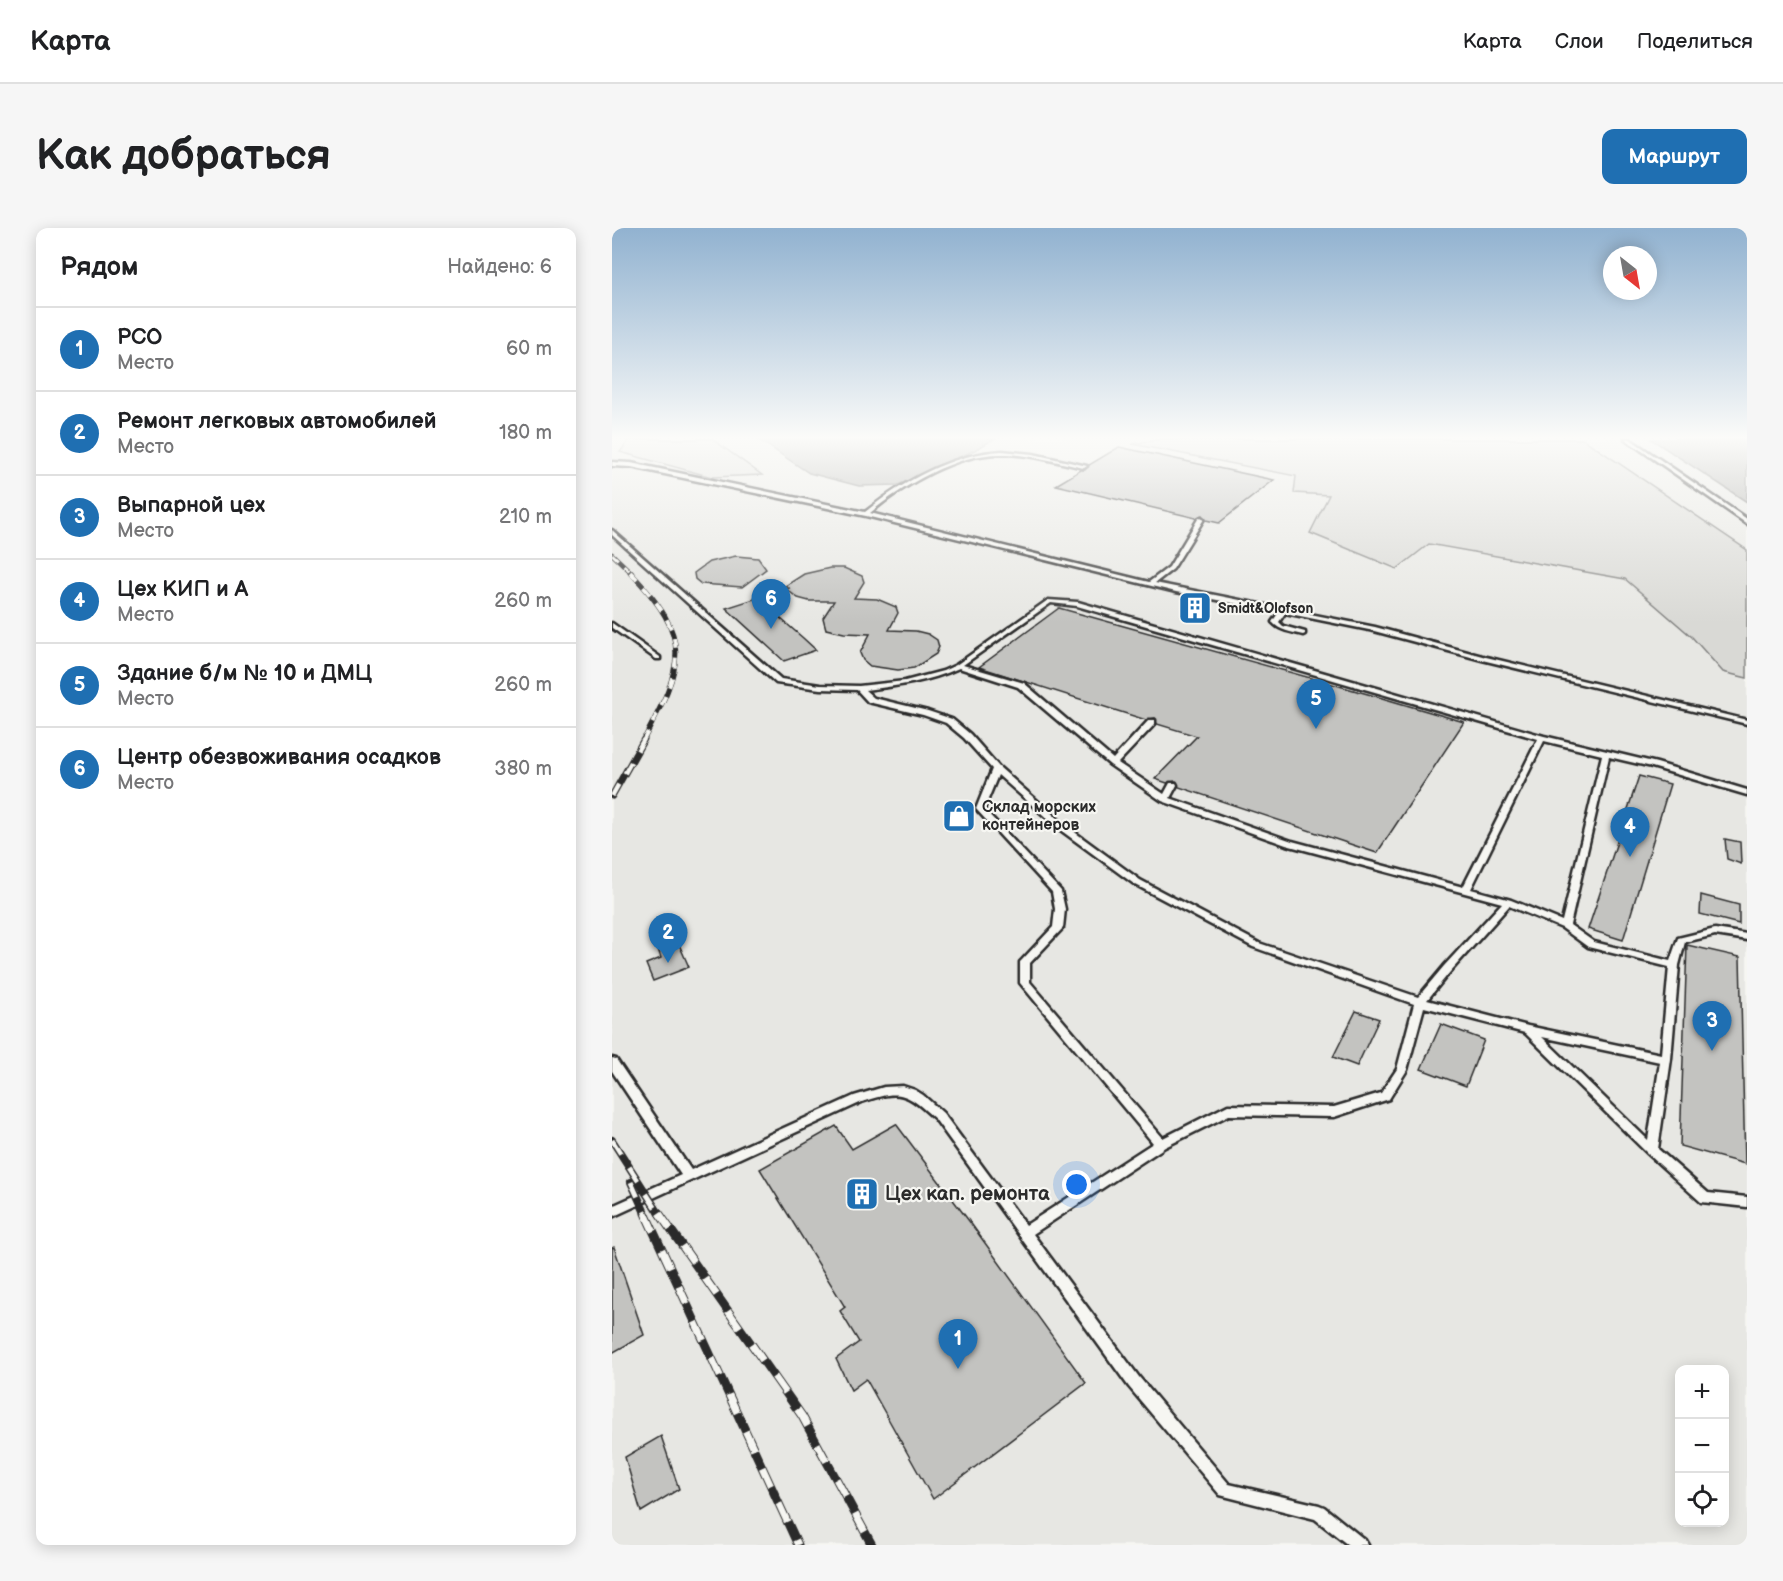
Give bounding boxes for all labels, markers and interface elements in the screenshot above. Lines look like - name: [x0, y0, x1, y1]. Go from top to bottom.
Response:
- text: Карта: [30, 25, 110, 58]
- text: Карта: [1463, 29, 1522, 54]
- text: Слои: [1555, 29, 1604, 54]
- text: Поделиться: [1637, 29, 1753, 54]
- button: Маршрут: [1602, 129, 1747, 184]
- text: Как добраться: [36, 131, 331, 182]
- north arrow: [1603, 246, 1657, 300]
- text: Рядом: [60, 252, 138, 283]
- text: Найдено: 6: [447, 255, 552, 279]
- text: РСО: [117, 324, 162, 351]
- text: 1: [75, 337, 84, 361]
- text: 60 m: [506, 337, 552, 361]
- text: Место: [117, 351, 174, 375]
- text: Ремонт легковых автомобилей: [117, 408, 436, 435]
- text: 2: [74, 421, 85, 445]
- text: 180 m: [499, 421, 552, 445]
- text: Место: [117, 435, 174, 459]
- text: Выпарной цех: [117, 492, 265, 519]
- text: 3: [74, 505, 85, 529]
- text: 210 m: [499, 505, 552, 529]
- text: Место: [117, 519, 174, 543]
- text: Цех КИП и А: [117, 576, 248, 603]
- pin: 6: [752, 580, 790, 629]
- text: 4: [74, 589, 85, 613]
- text: 260 m: [494, 589, 552, 613]
- building icon: Smidt&Olofson: [1177, 590, 1213, 626]
- place label: Smidt&Olofson: [1218, 600, 1313, 617]
- text: Место: [117, 603, 174, 627]
- text: Здание б/м № 10 и ДМЦ: [117, 660, 372, 687]
- text: 5: [74, 673, 85, 697]
- text: 260 m: [494, 673, 552, 697]
- pin: 5: [1296, 680, 1336, 729]
- text: Место: [117, 687, 174, 711]
- text: Центр обезвоживания осадков: [117, 744, 441, 771]
- text: 6: [73, 757, 86, 781]
- text: 380 m: [494, 757, 552, 781]
- text: Место: [117, 771, 174, 795]
- shop icon: Склад морских контейнеров: [941, 798, 977, 834]
- place label: Склад морских контейнеров: [982, 798, 1097, 835]
- pin: 4: [1610, 808, 1650, 857]
- pin: 2: [648, 914, 688, 963]
- pin: 3: [1692, 1002, 1732, 1051]
- your location: [1062, 1170, 1091, 1199]
- building icon: Цех кап. ремонта: [844, 1176, 880, 1212]
- place label: Цех кап. ремонта: [885, 1182, 1050, 1206]
- pin: 1: [938, 1320, 978, 1369]
- map controls: [1675, 1365, 1729, 1527]
- button: +: [1675, 1365, 1729, 1419]
- button: −: [1675, 1419, 1729, 1473]
- button: locate: [1675, 1473, 1729, 1527]

